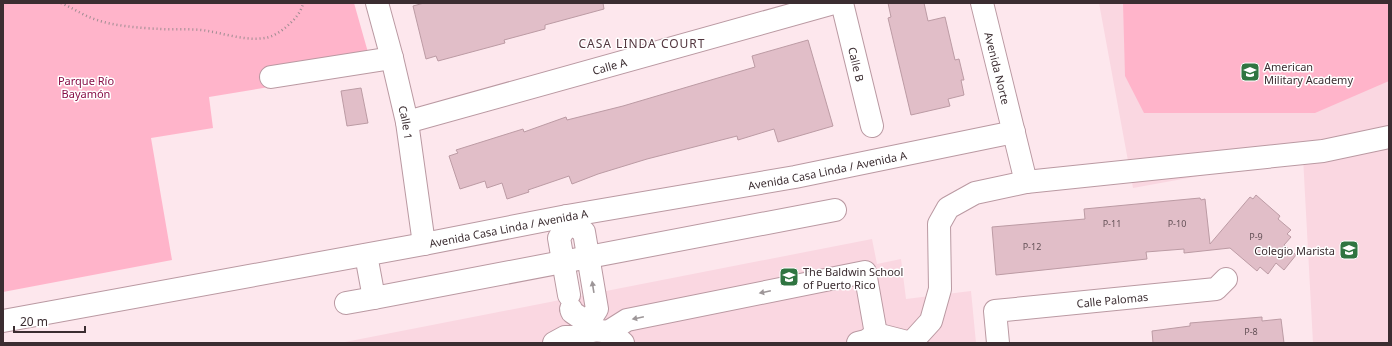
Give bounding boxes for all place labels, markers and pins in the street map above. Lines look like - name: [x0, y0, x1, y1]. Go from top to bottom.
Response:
- place label: American Military Academy: [1264, 59, 1353, 87]
- school or university icon: American Military Academy: [1239, 61, 1261, 83]
- school or university icon: Colegio Marista: [1338, 239, 1360, 261]
- place label: Colegio Marista: [1254, 243, 1335, 258]
- place label: The Baldwin School of Puerto Rico: [803, 264, 903, 292]
- school or university icon: The Baldwin School of Puerto Rico: [778, 266, 800, 288]

